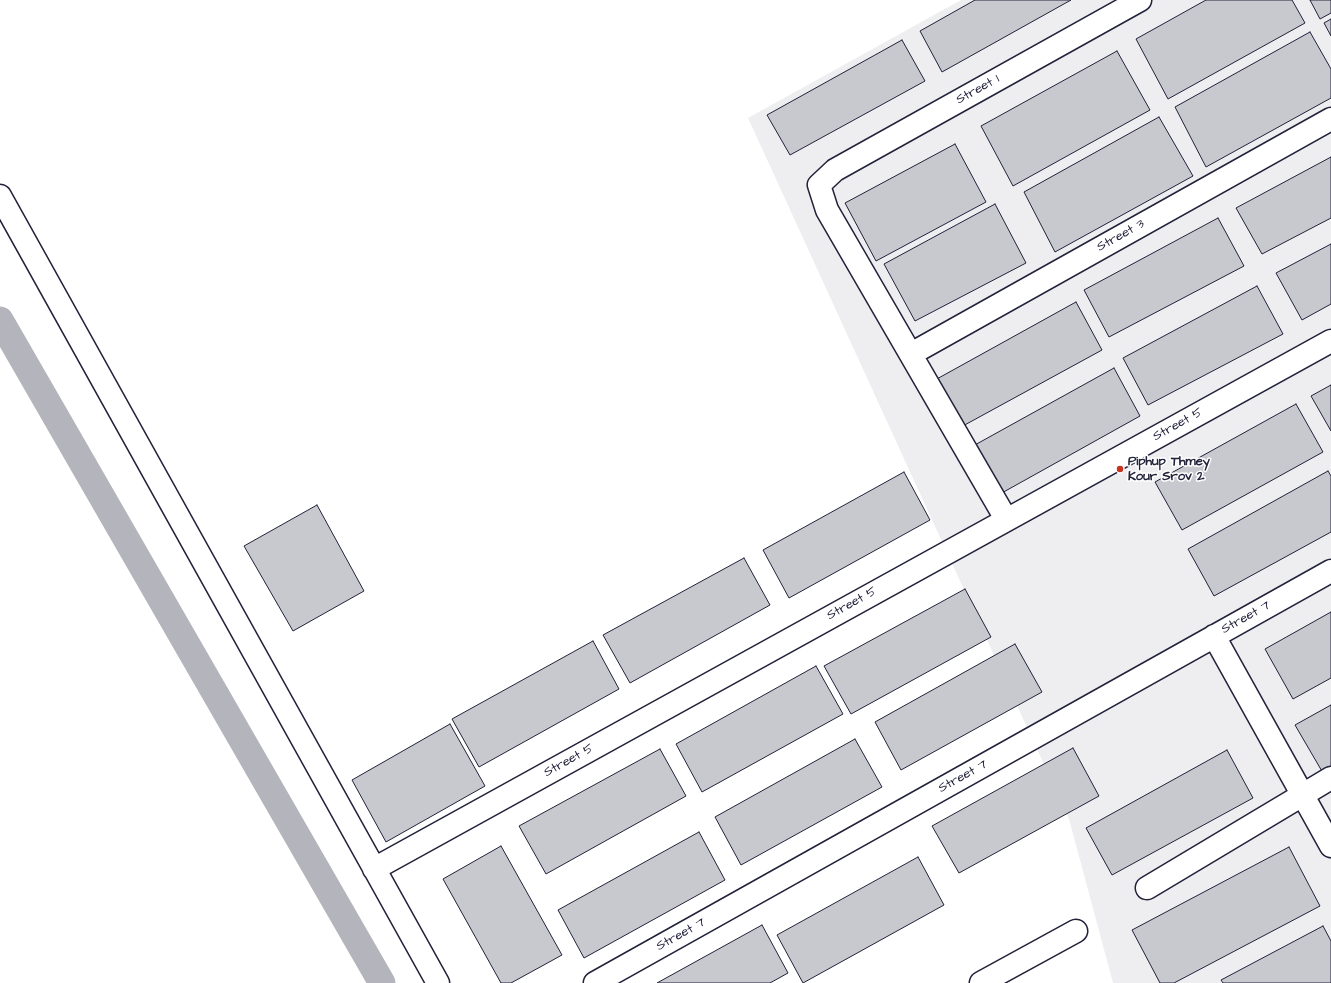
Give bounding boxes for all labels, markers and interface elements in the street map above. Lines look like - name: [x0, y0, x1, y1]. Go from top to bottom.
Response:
- street label: Street 1: [954, 72, 1002, 108]
- street label: Street 3: [1095, 217, 1147, 255]
- street label: Street 5: [1150, 405, 1206, 445]
- place label: Piphup Thmey Kour Srov 2: [1128, 454, 1210, 485]
- marker: Piphup Thmey Kour Srov 2: [1115, 464, 1125, 474]
- street label: Street 5: [824, 584, 880, 624]
- street label: Street 7: [1219, 598, 1273, 638]
- street label: Street 5: [541, 741, 597, 781]
- street label: Street 7: [936, 757, 990, 797]
- street label: Street 7: [654, 915, 708, 955]

